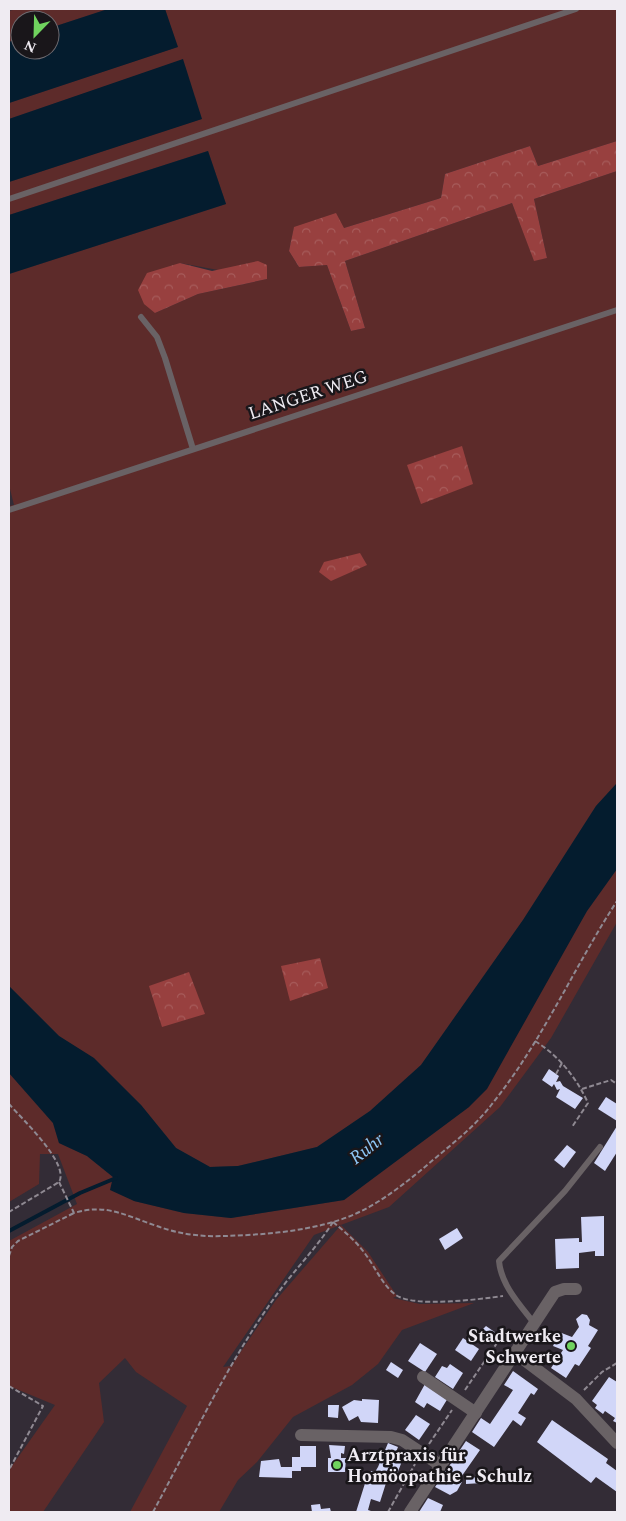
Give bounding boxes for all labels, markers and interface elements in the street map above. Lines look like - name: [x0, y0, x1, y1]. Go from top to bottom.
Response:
- north arrow: [10, 10, 60, 60]
- text: N: [21, 35, 39, 58]
- street label: LANGER WEG: [245, 363, 371, 427]
- water label: Ruhr: [343, 1126, 391, 1172]
- place label: Stadtwerke Schwerte: [468, 1323, 561, 1371]
- marker: Stadtwerke Schwerte: [565, 1340, 577, 1352]
- place label: Arztpraxis für Homöopathie - Schulz: [347, 1442, 532, 1490]
- marker: Arztpraxis für Homöopathie - Schulz: [331, 1459, 343, 1471]

